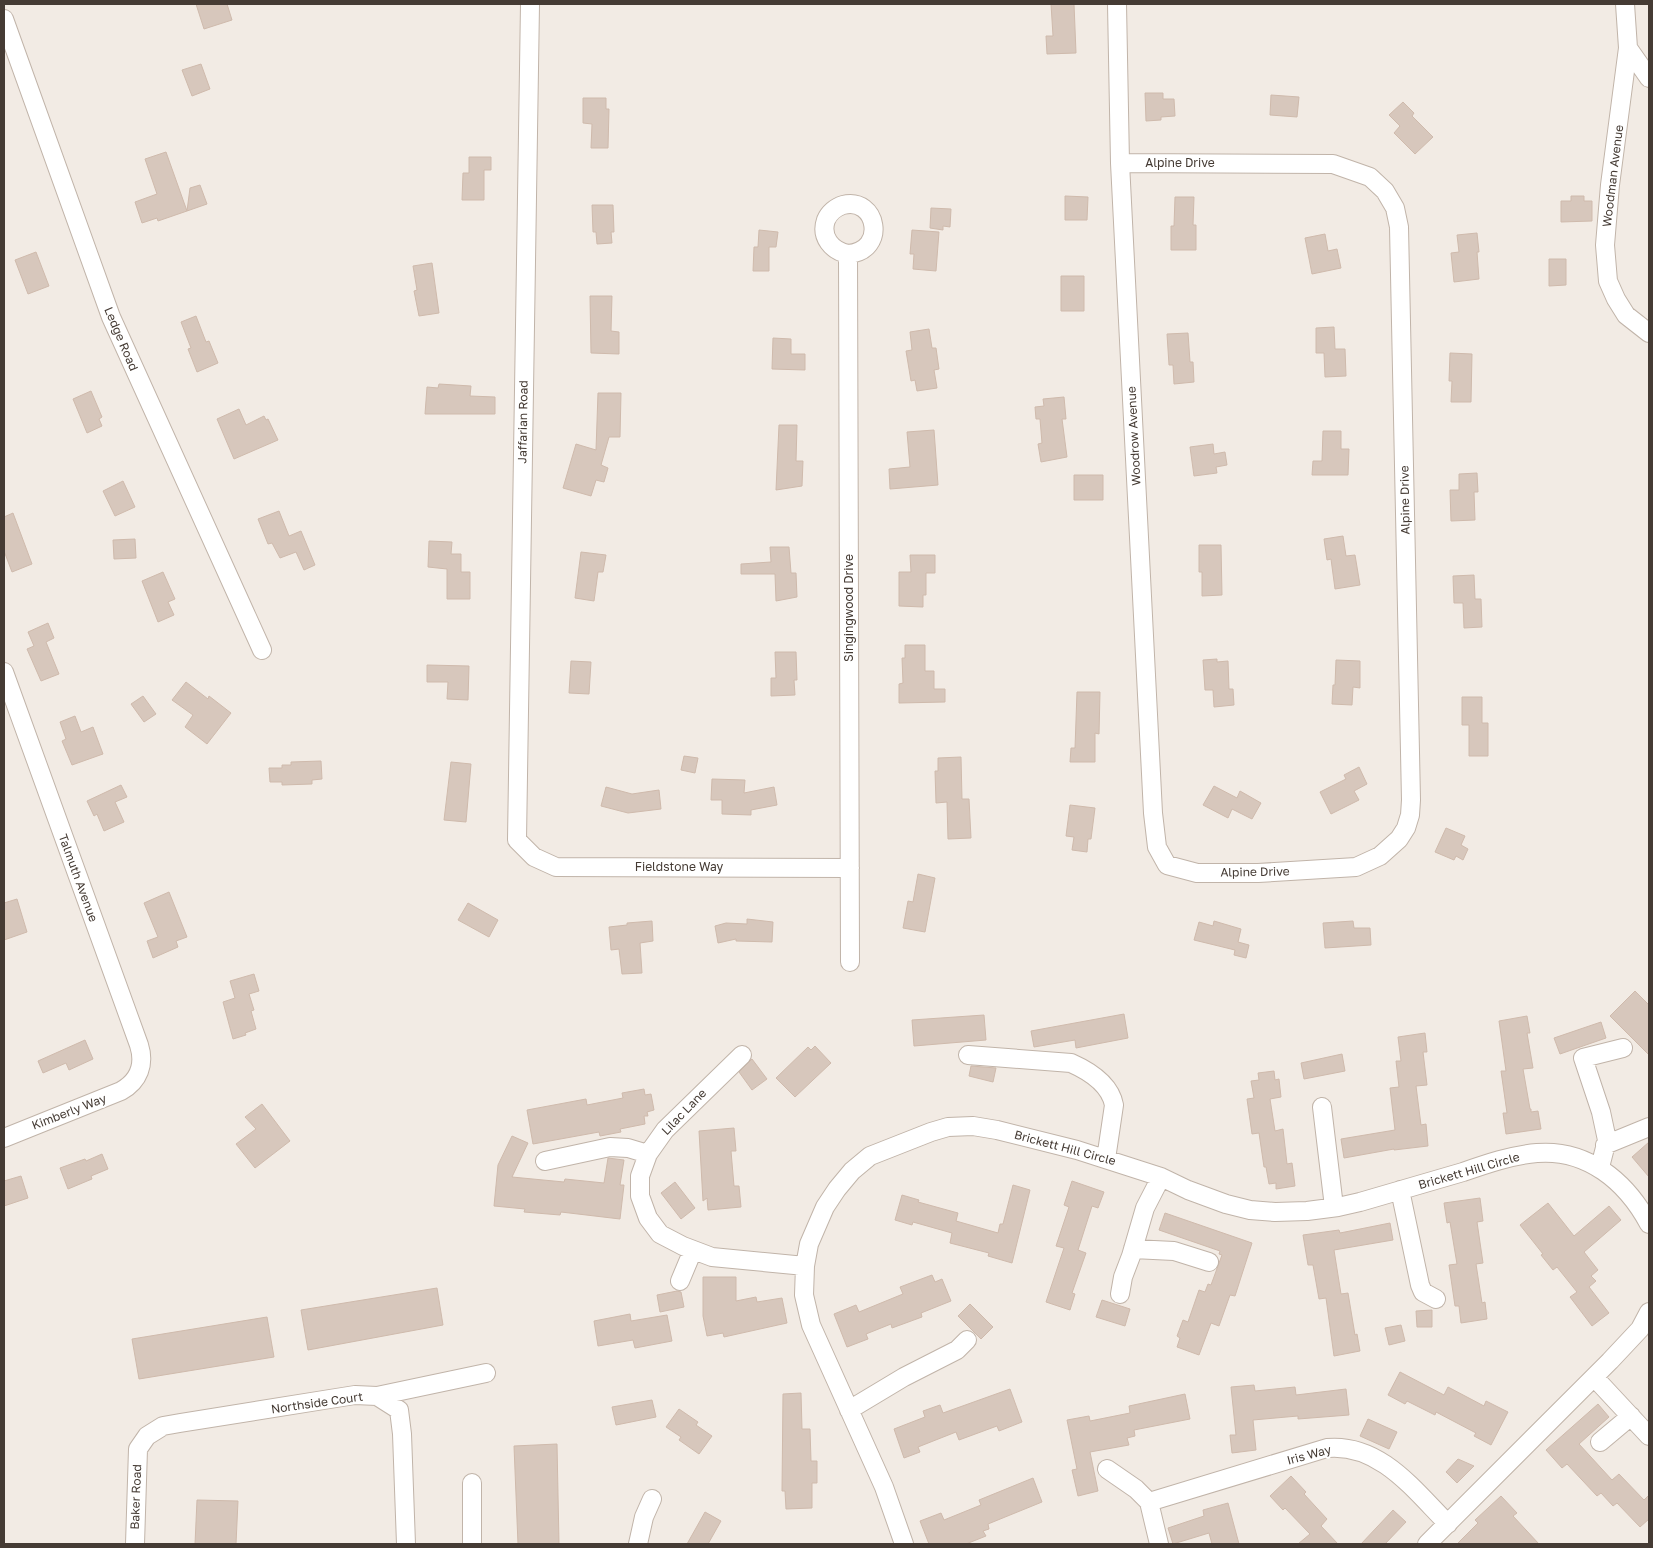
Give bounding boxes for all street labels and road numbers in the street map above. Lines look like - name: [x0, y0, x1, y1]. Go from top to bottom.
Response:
- street label: Woodman Avenue: [1599, 124, 1626, 228]
- street label: Alpine Drive: [1145, 155, 1215, 170]
- street label: Ledge Road: [101, 305, 142, 373]
- street label: Jaffarian Road: [514, 380, 531, 464]
- street label: Woodrow Avenue: [1123, 386, 1144, 486]
- street label: Alpine Drive: [1396, 465, 1413, 535]
- street label: Singingwood Drive: [841, 554, 856, 662]
- street label: Talmuth Avenue: [56, 832, 101, 924]
- street label: Fieldstone Way: [635, 859, 723, 874]
- street label: Alpine Drive: [1220, 863, 1290, 880]
- street label: Lilac Lane: [658, 1085, 709, 1138]
- street label: Kimberly Way: [29, 1090, 109, 1133]
- street label: Brickett Hill Circle: [1013, 1127, 1118, 1168]
- street label: Brickett Hill Circle: [1417, 1149, 1521, 1192]
- street label: Northside Court: [270, 1389, 364, 1416]
- street label: Iris Way: [1285, 1441, 1333, 1468]
- street label: Baker Road: [127, 1464, 144, 1530]

